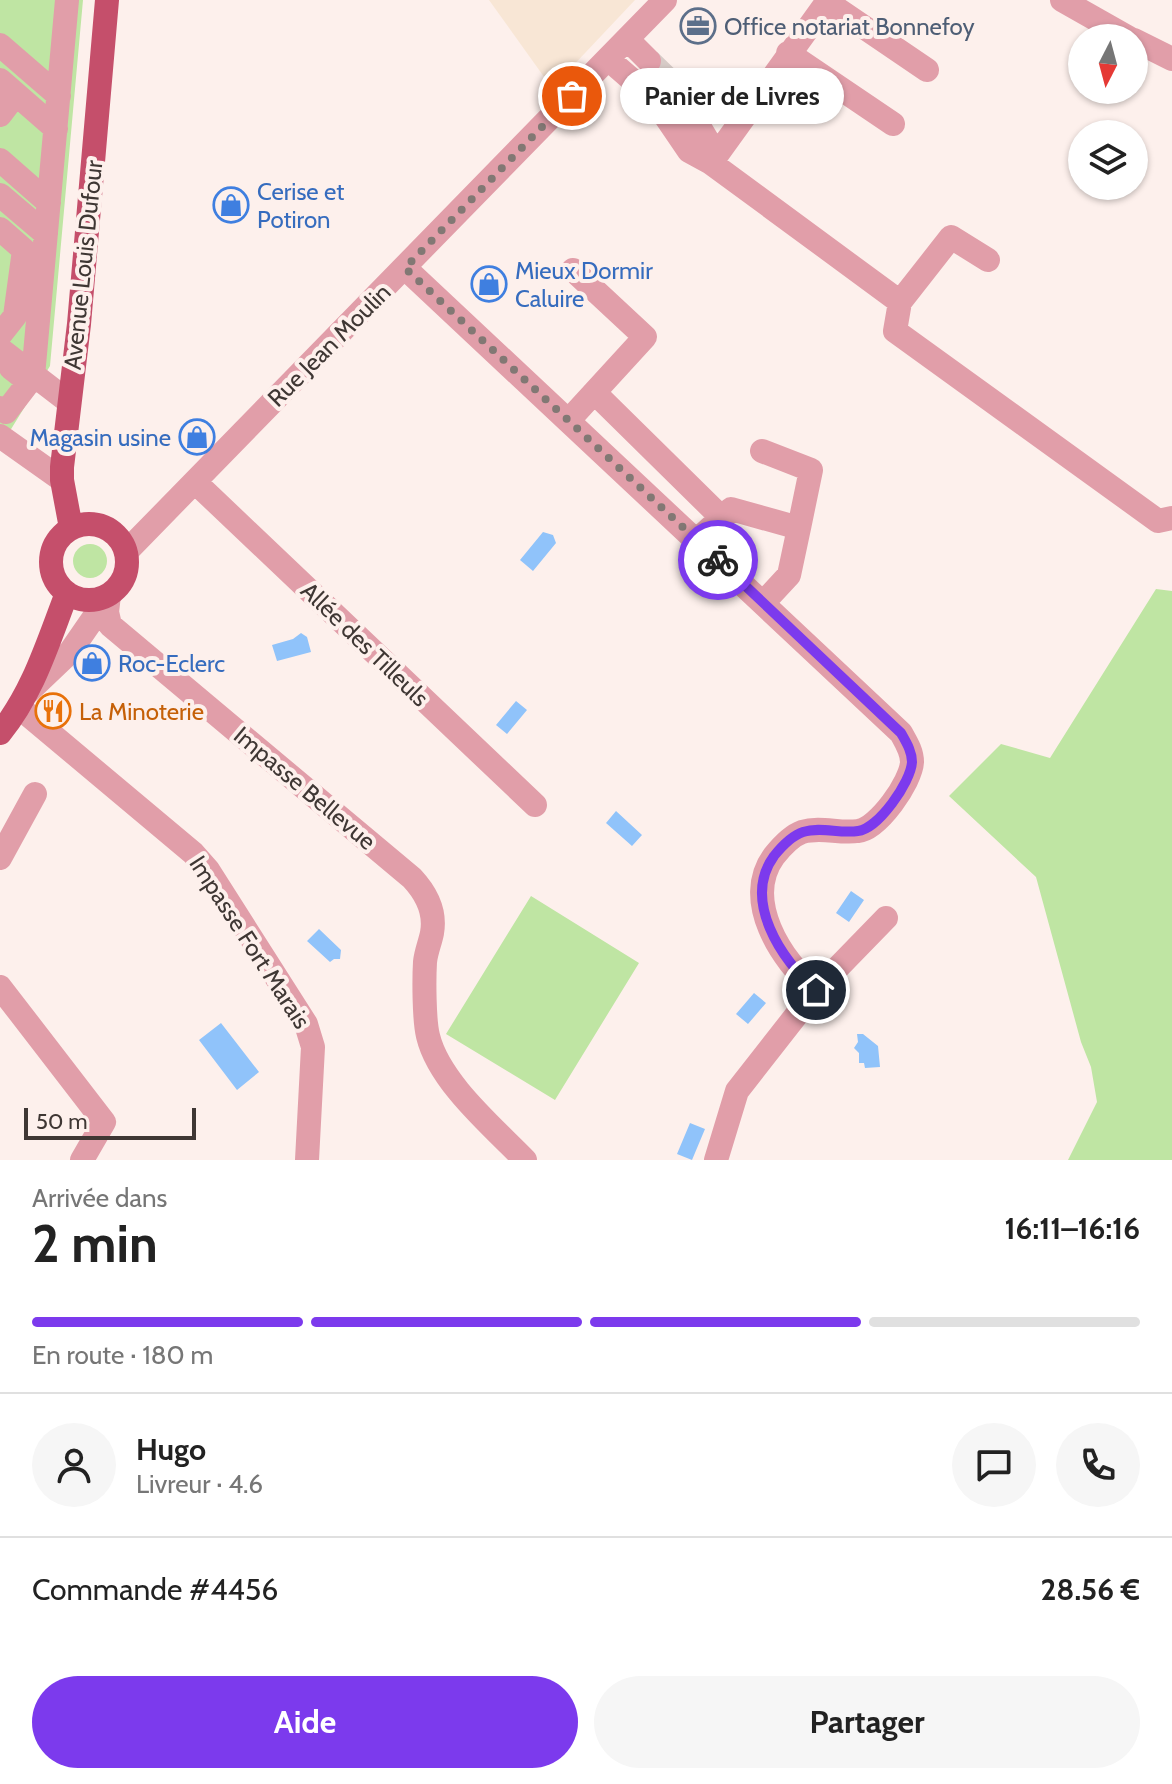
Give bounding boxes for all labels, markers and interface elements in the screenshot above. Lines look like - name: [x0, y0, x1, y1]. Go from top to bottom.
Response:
- office icon: Office notariat Bonnefoy: [679, 7, 717, 45]
- place label: Office notariat Bonnefoy: [724, 12, 975, 41]
- north arrow: [1068, 24, 1148, 104]
- map controls: [1068, 24, 1148, 200]
- pin: [538, 62, 606, 130]
- callout: Panier de Livres: [620, 68, 844, 124]
- icon: bag: [550, 74, 594, 118]
- text: Panier de Livres: [644, 80, 820, 112]
- button: layers: [1068, 120, 1148, 200]
- street label: Avenue Louis Dufour: [58, 158, 108, 371]
- place label: Cerise et Potiron: [257, 177, 344, 234]
- shop icon: Cerise et Potiron: [212, 186, 250, 224]
- place label: Mieux Dormir Caluire: [515, 256, 653, 313]
- shop icon: Mieux Dormir Caluire: [470, 265, 508, 303]
- street label: Rue Jean Moulin: [261, 277, 397, 413]
- shop icon: Magasin usine: [178, 418, 216, 456]
- place label: Magasin usine: [30, 423, 171, 452]
- courier: [678, 520, 758, 600]
- icon: bike: [696, 538, 740, 582]
- street label: Allée des Tilleuls: [295, 576, 435, 712]
- shop icon: Roc-Eclerc: [73, 644, 111, 682]
- place label: Roc-Eclerc: [118, 649, 225, 678]
- restaurant icon: La Minoterie: [34, 692, 72, 730]
- place label: La Minoterie: [79, 697, 204, 726]
- street label: Impasse Bellevue: [228, 720, 382, 856]
- street label: Impasse Fort Marais: [183, 850, 317, 1034]
- pin: [782, 956, 850, 1024]
- icon: home: [794, 968, 838, 1012]
- scale bar: [24, 1104, 196, 1140]
- text: 50 m: [36, 1108, 88, 1135]
- text: Arrivée dans: [32, 1182, 167, 1214]
- text: 16:11–16:16: [1005, 1210, 1140, 1247]
- text: 2 min: [32, 1212, 158, 1275]
- text: En route · 180 m: [32, 1339, 213, 1371]
- button: person: [32, 1423, 116, 1507]
- button: chat: [952, 1423, 1036, 1507]
- button: phone: [1056, 1423, 1140, 1507]
- text: Hugo: [136, 1431, 206, 1468]
- text: Livreur · 4.6: [136, 1468, 263, 1500]
- text: Commande #4456: [32, 1571, 278, 1608]
- text: 28.56 €: [1040, 1571, 1140, 1608]
- button: Aide: [32, 1676, 578, 1768]
- button: Partager: [594, 1676, 1140, 1768]

